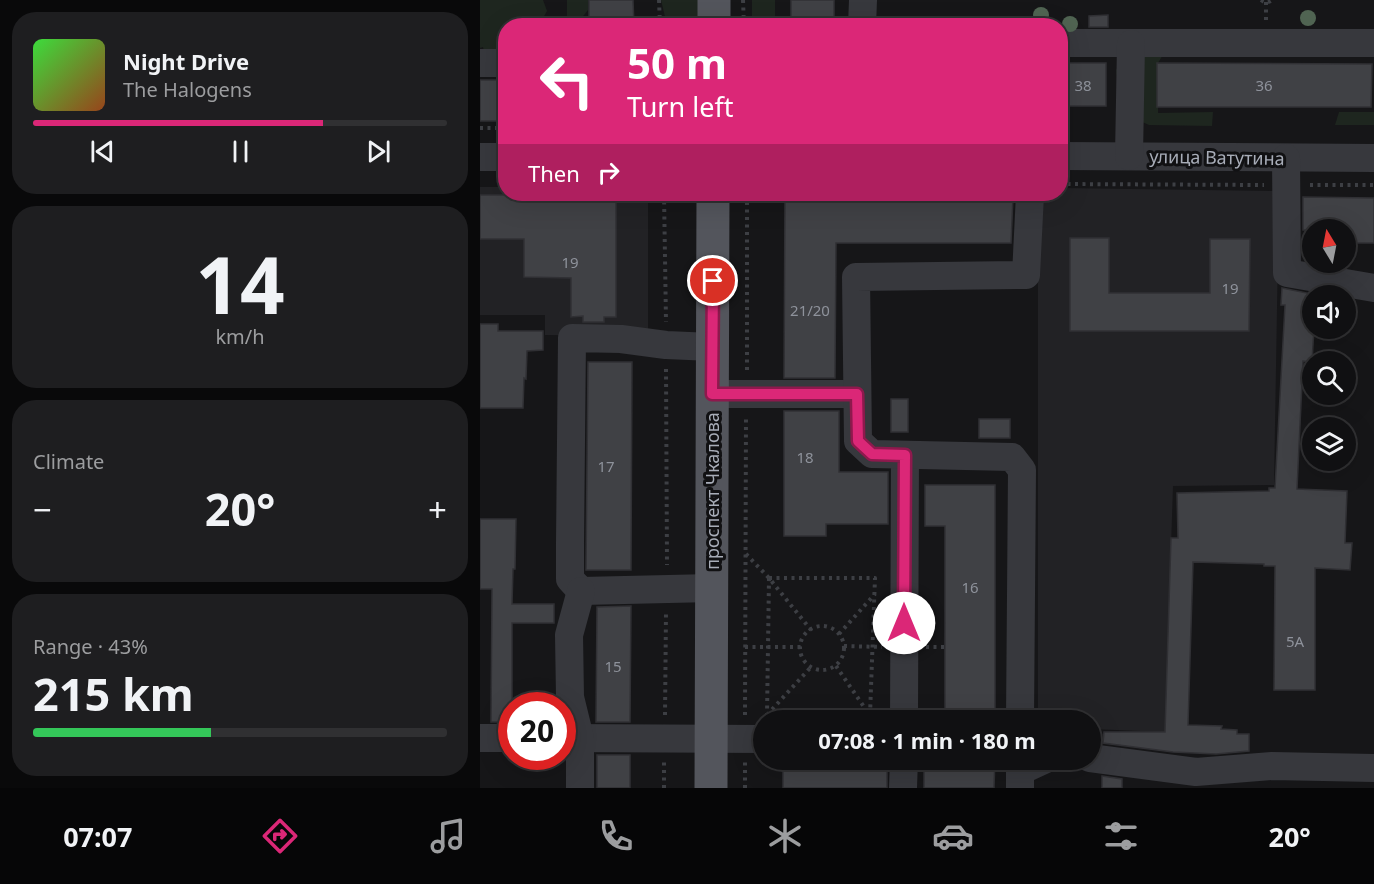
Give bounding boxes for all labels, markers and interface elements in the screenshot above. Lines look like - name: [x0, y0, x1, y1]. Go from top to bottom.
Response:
- text: 50 m: [627, 34, 727, 91]
- icon: left: [528, 42, 606, 120]
- text: Night Drive: [123, 46, 249, 76]
- house number: 38: [1074, 75, 1092, 95]
- house number: 36: [1255, 75, 1273, 95]
- text: The Halogens: [123, 76, 252, 103]
- text: Turn left: [627, 88, 733, 125]
- icon: previous: [86, 135, 119, 168]
- icon: pause: [224, 135, 257, 168]
- icon: next: [362, 135, 395, 168]
- street label: улица Ватутина: [1149, 144, 1285, 170]
- icon: right: [592, 156, 625, 189]
- text: Then: [528, 158, 580, 188]
- north arrow: [1302, 219, 1356, 273]
- map controls: [1302, 219, 1356, 471]
- text: 14: [195, 231, 285, 337]
- house number: 19: [561, 252, 579, 272]
- pin: [687, 255, 738, 306]
- icon: arrive: [696, 264, 729, 297]
- house number: 19: [1221, 278, 1239, 298]
- button: sound: [1302, 285, 1356, 339]
- house number: 21/20: [790, 300, 830, 320]
- text: km/h: [215, 323, 265, 350]
- button: search: [1302, 351, 1356, 405]
- street label: проспект Чкалова: [700, 412, 724, 570]
- button: layers: [1302, 417, 1356, 471]
- house number: 18: [796, 447, 814, 467]
- text: Climate: [33, 448, 104, 475]
- house number: 17: [597, 456, 615, 476]
- text: 20°: [205, 478, 275, 539]
- text: −: [33, 487, 52, 532]
- text: +: [428, 487, 447, 532]
- house number: 16: [961, 577, 979, 597]
- position arrow: [872, 591, 936, 655]
- house number: 5А: [1286, 631, 1305, 651]
- text: Range · 43%: [33, 633, 148, 660]
- house number: 15: [604, 656, 622, 676]
- text: 215 km: [33, 663, 194, 724]
- speed limit sign: 20: [498, 692, 576, 770]
- text: 07:08 · 1 min · 180 m: [818, 725, 1036, 755]
- icon: directions: [259, 815, 301, 857]
- icon: music: [427, 815, 469, 857]
- icon: phone: [595, 815, 637, 857]
- icon: climate: [764, 815, 806, 857]
- icon: car: [932, 815, 974, 857]
- icon: filters: [1100, 815, 1142, 857]
- text: 07:07: [63, 818, 133, 855]
- text: 20°: [1268, 818, 1311, 855]

